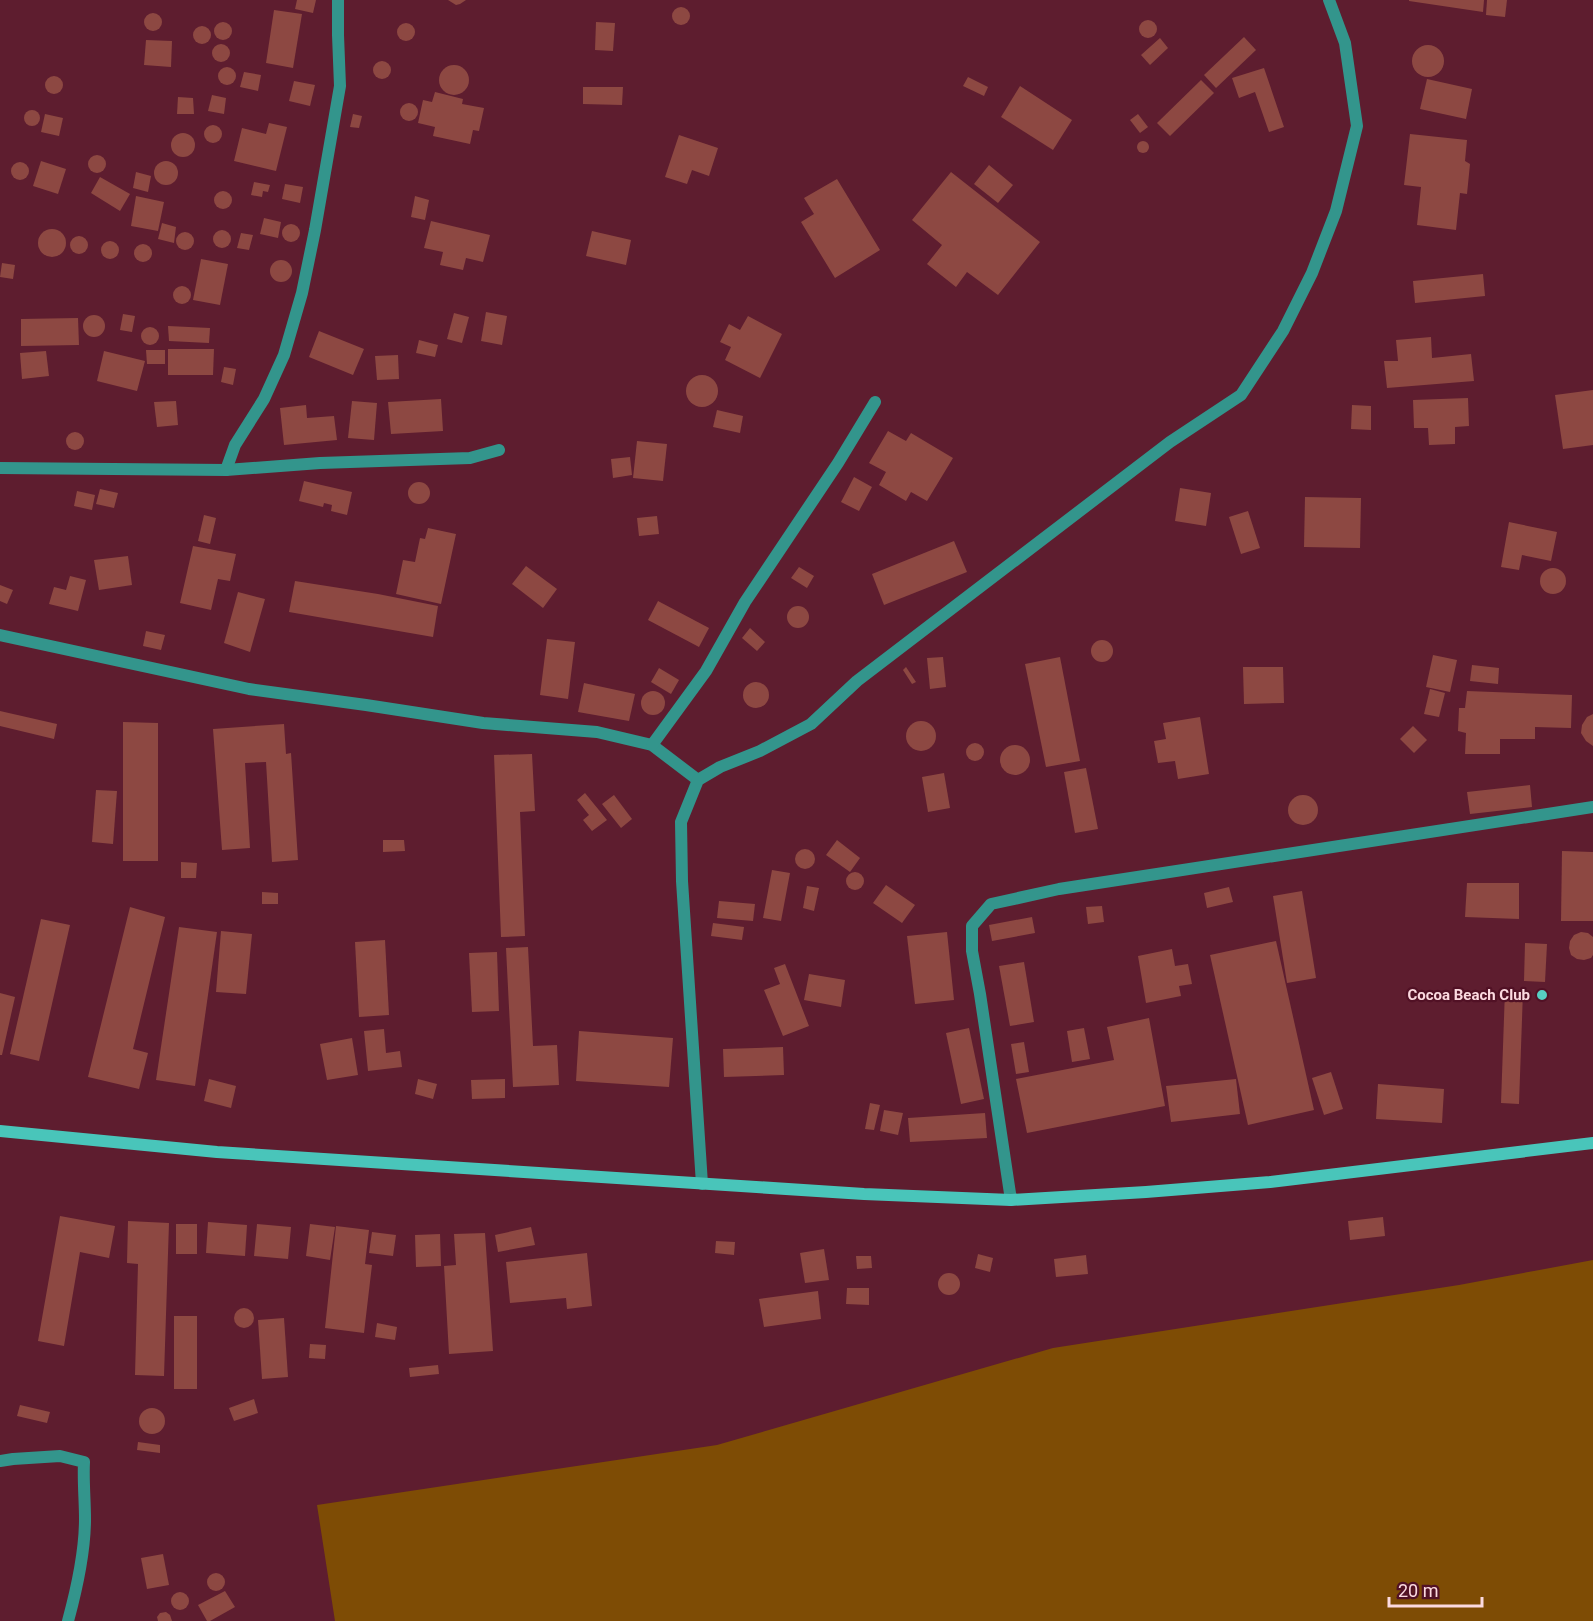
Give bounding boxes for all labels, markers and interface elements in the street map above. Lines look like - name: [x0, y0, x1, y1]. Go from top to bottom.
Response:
- place label: Cocoa Beach Club: [1407, 986, 1530, 1004]
- marker: Cocoa Beach Club: [1535, 988, 1549, 1002]
- scale bar: [1389, 1570, 1482, 1608]
- text: 20 m: [1398, 1580, 1438, 1601]

